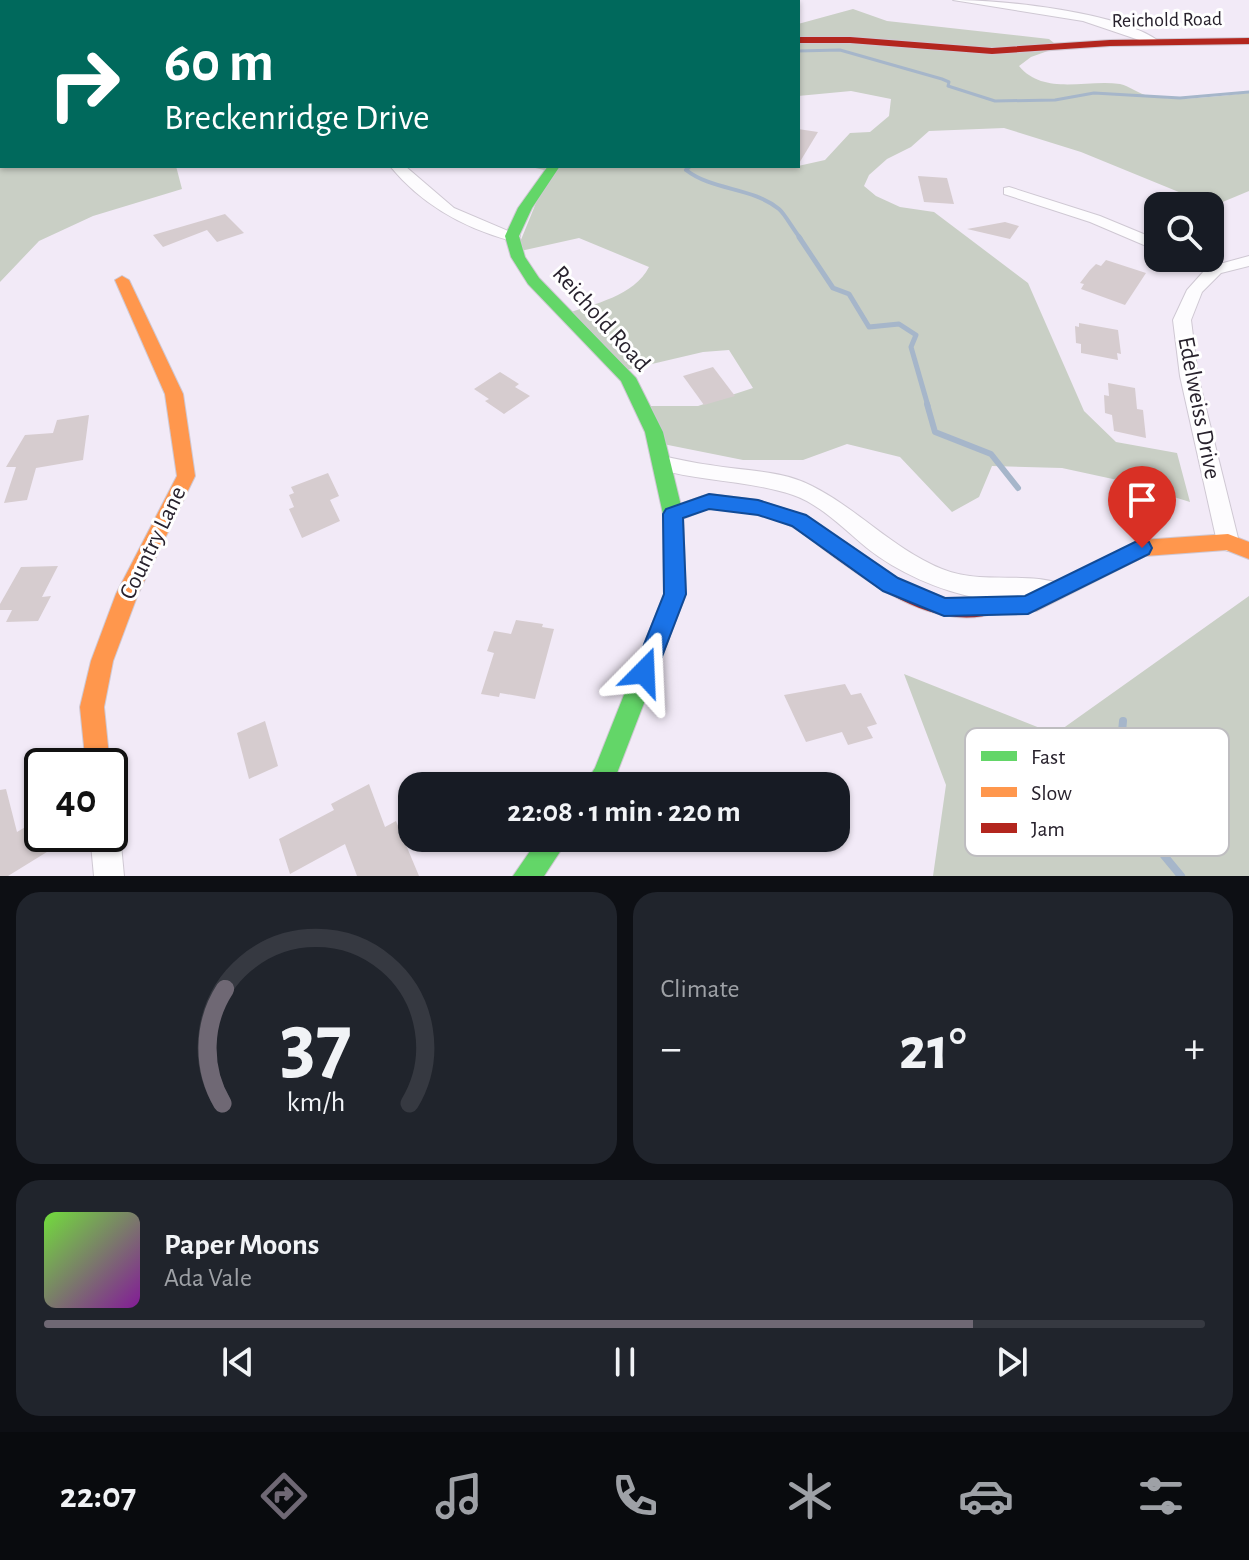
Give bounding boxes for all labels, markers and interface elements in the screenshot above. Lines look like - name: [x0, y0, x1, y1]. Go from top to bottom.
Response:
- street label: Reichold Road: [1111, 9, 1223, 31]
- icon: right: [32, 32, 136, 136]
- text: 60 m: [164, 35, 274, 91]
- text: Breckenridge Drive: [164, 100, 430, 136]
- map controls: [1144, 192, 1224, 272]
- button: search: [1144, 192, 1224, 272]
- street label: Reichold Road: [548, 262, 654, 376]
- street label: Edelweiss Drive: [1173, 335, 1225, 481]
- pin: [1108, 466, 1176, 548]
- icon: arrive: [1120, 478, 1164, 522]
- street label: Country Lane: [115, 483, 191, 603]
- position arrow: [602, 630, 686, 714]
- legend: [965, 728, 1229, 856]
- text: Fast: [1031, 746, 1065, 768]
- speed limit sign: 40: [24, 748, 128, 852]
- text: Slow: [1031, 782, 1072, 804]
- text: 22:08 · 1 min · 220 m: [507, 797, 741, 827]
- text: Jam: [1031, 818, 1065, 840]
- text: Climate: [661, 976, 739, 1002]
- text: 37: [280, 1003, 352, 1087]
- text: 21°: [899, 1020, 966, 1080]
- text: −: [661, 1027, 682, 1071]
- text: +: [1184, 1027, 1205, 1071]
- text: km/h: [287, 1088, 346, 1117]
- text: Paper Moons: [164, 1230, 319, 1260]
- text: Ada Vale: [164, 1265, 252, 1291]
- icon: previous: [216, 1340, 260, 1384]
- icon: pause: [603, 1340, 647, 1384]
- icon: next: [990, 1340, 1034, 1384]
- icon: directions: [256, 1468, 312, 1524]
- icon: music: [431, 1468, 487, 1524]
- icon: phone: [607, 1468, 663, 1524]
- icon: climate: [782, 1468, 838, 1524]
- icon: car: [958, 1468, 1014, 1524]
- icon: filters: [1133, 1468, 1189, 1524]
- text: 22:07: [60, 1478, 136, 1514]

